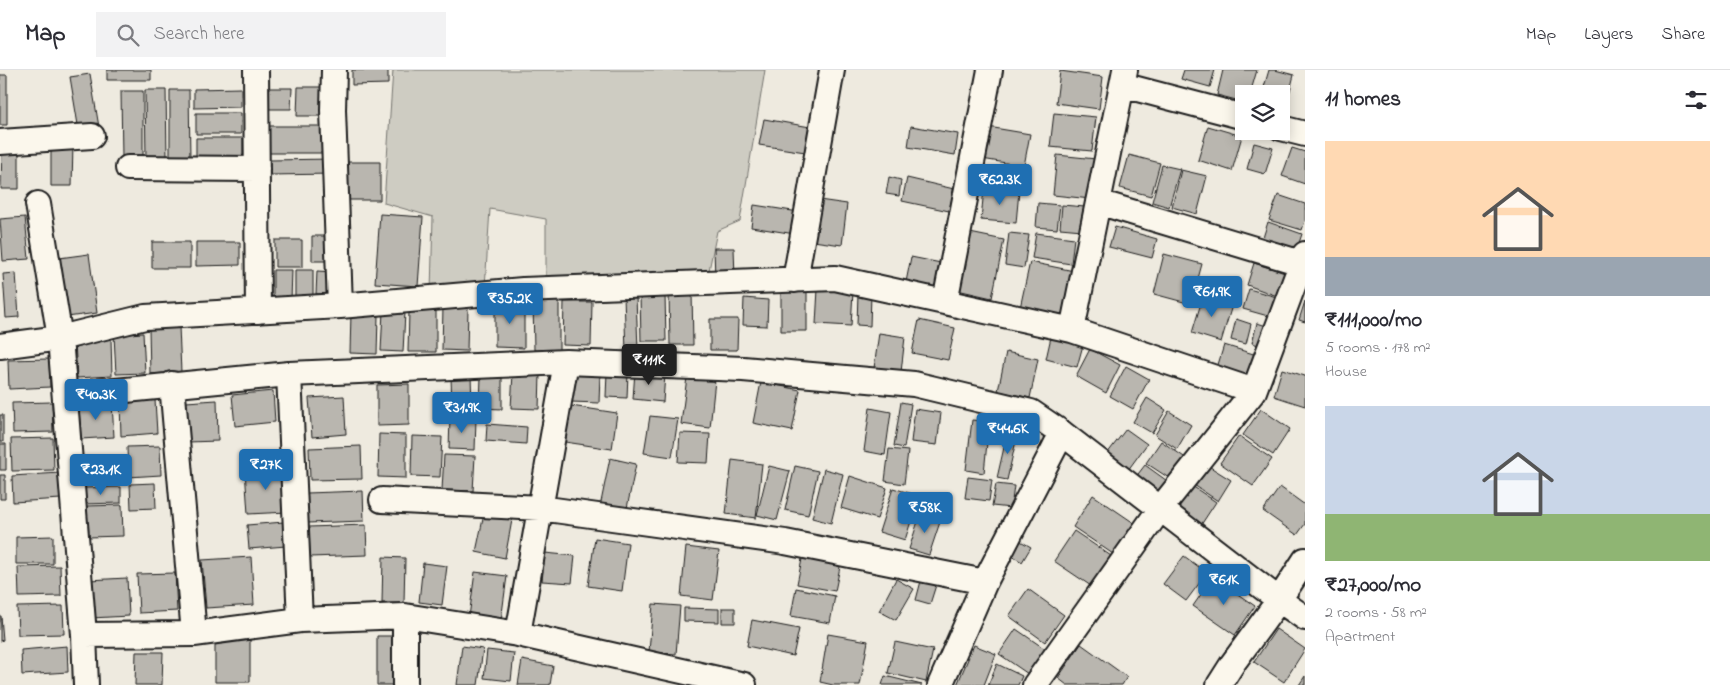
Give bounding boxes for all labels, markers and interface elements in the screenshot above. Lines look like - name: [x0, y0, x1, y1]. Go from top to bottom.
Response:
- search box: [96, 12, 446, 57]
- text: Map: [25, 17, 66, 52]
- icon: search: [114, 21, 142, 49]
- text: Search here: [154, 21, 245, 48]
- text: Map: [1526, 22, 1556, 48]
- text: Layers: [1584, 22, 1634, 48]
- text: Share: [1662, 22, 1705, 48]
- map controls: [1235, 85, 1290, 140]
- button: layers: [1235, 85, 1290, 140]
- text: 11 homes: [1325, 85, 1401, 115]
- icon: filters: [1682, 86, 1710, 114]
- pin: ₹62.3K: [959, 164, 1041, 206]
- text: ₹62.3K: [979, 168, 1021, 192]
- icon: home: [1473, 174, 1563, 264]
- pin: ₹61.9K: [1171, 276, 1253, 318]
- text: ₹61.9K: [1193, 280, 1231, 304]
- pin: ₹35.2K: [469, 282, 551, 325]
- text: ₹35.2K: [488, 287, 532, 311]
- text: ₹111,000/mo: [1325, 306, 1422, 336]
- text: 5 rooms · 178 m²: [1325, 336, 1431, 360]
- pin: ₹111K: [614, 344, 684, 386]
- text: ₹111K: [633, 348, 665, 372]
- text: House: [1325, 360, 1367, 384]
- pin: ₹40.3K: [55, 378, 137, 421]
- text: ₹40.3K: [76, 383, 116, 407]
- pin: ₹31.9K: [421, 392, 503, 434]
- text: ₹31.9K: [443, 396, 481, 420]
- pin: ₹44.6K: [967, 412, 1049, 455]
- text: ₹44.6K: [988, 417, 1028, 441]
- icon: home: [1473, 439, 1563, 529]
- pin: ₹27K: [236, 448, 296, 491]
- text: ₹27K: [250, 453, 282, 477]
- pin: ₹23.1K: [60, 454, 142, 496]
- text: ₹23.1K: [81, 458, 121, 482]
- pin: ₹58K: [895, 492, 955, 534]
- text: ₹58K: [909, 496, 941, 520]
- pin: ₹61K: [1194, 564, 1254, 606]
- text: ₹61K: [1209, 568, 1239, 592]
- text: ₹27,000/mo: [1325, 571, 1421, 601]
- text: 2 rooms · 58 m²: [1325, 601, 1427, 625]
- text: Apartment: [1325, 625, 1395, 649]

